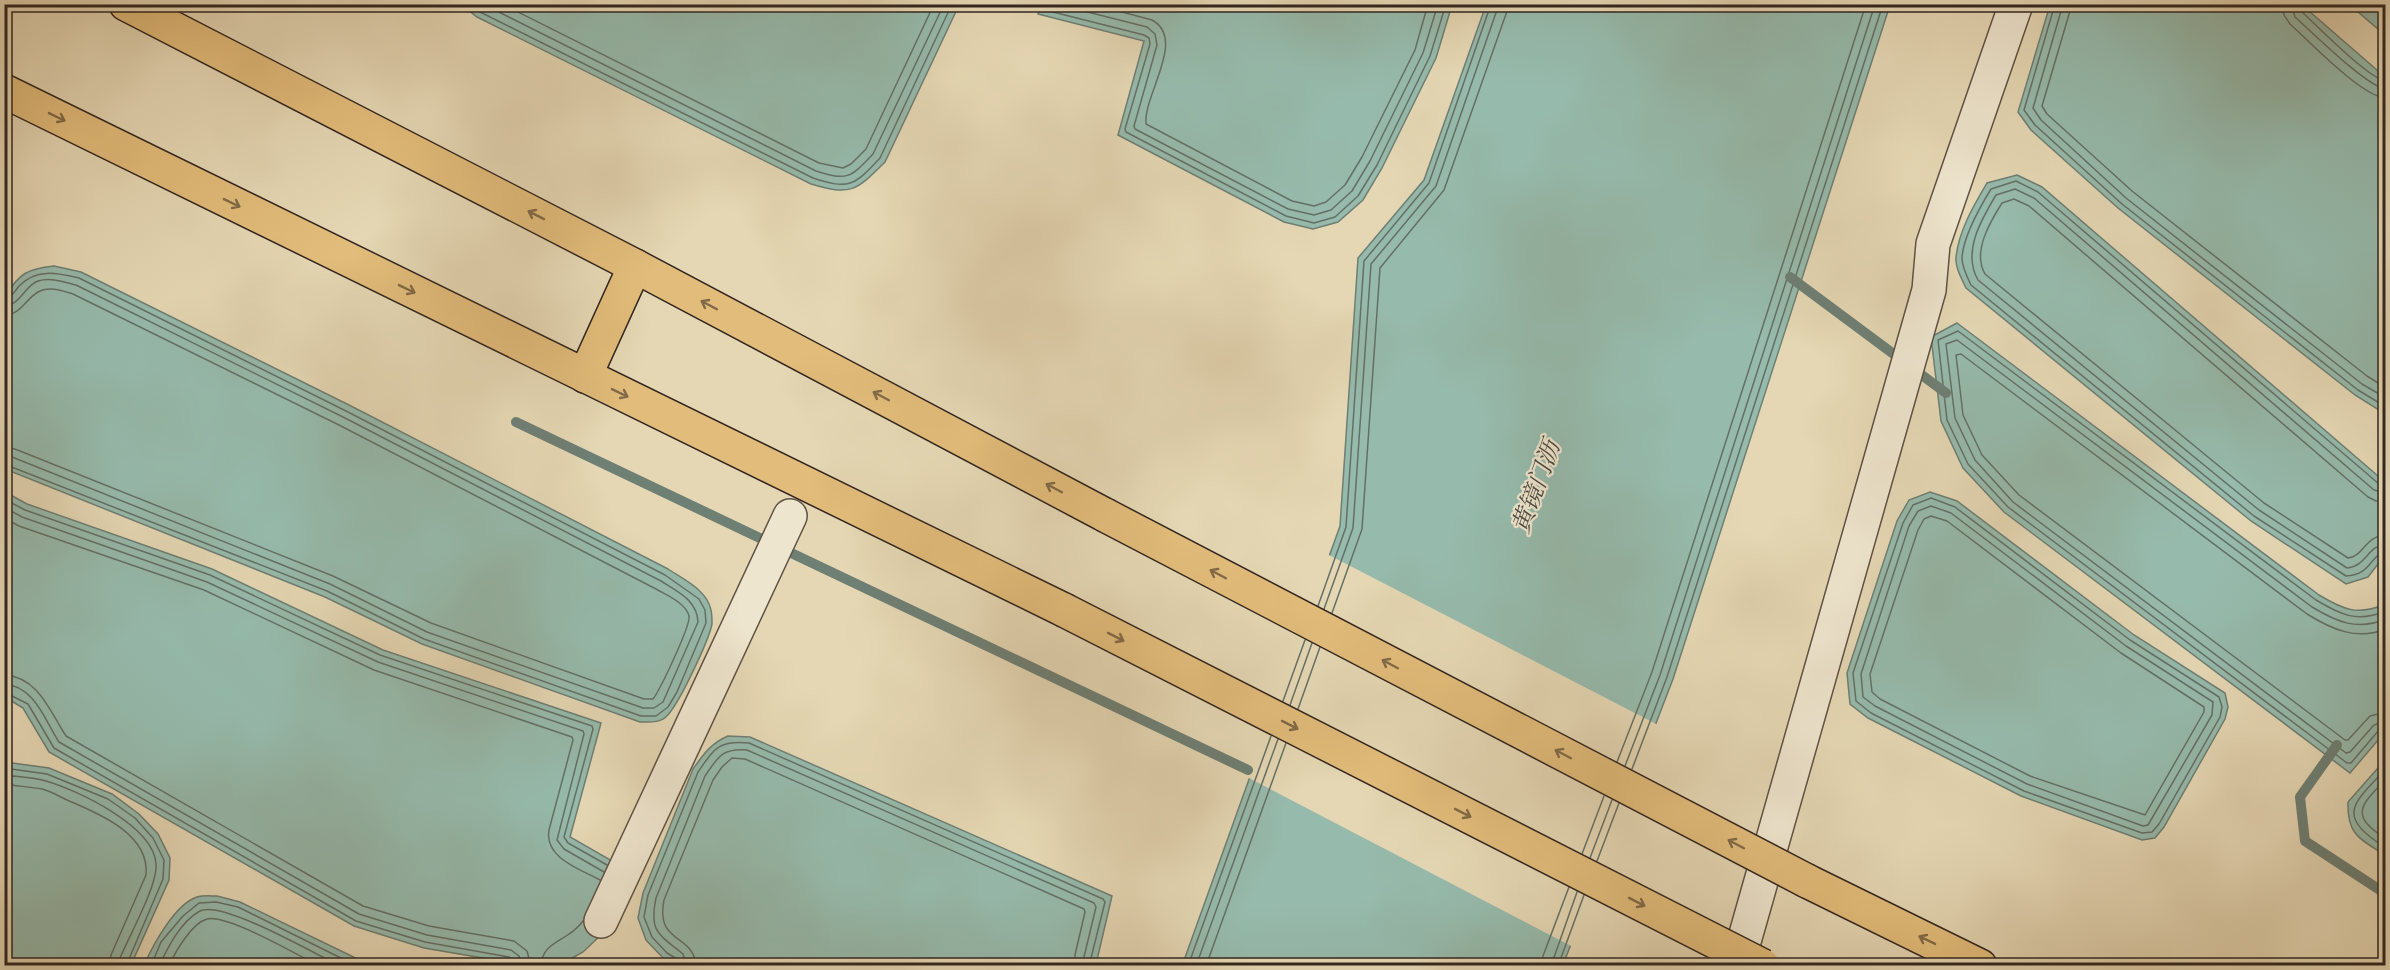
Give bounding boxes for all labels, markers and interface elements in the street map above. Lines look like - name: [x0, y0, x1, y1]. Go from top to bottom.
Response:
- one-way arrow: [48, 112, 66, 124]
- one-way arrow: [223, 198, 241, 210]
- one-way arrow: [528, 209, 545, 221]
- one-way arrow: [398, 284, 416, 295]
- one-way arrow: [701, 299, 718, 311]
- one-way arrow: [611, 387, 628, 399]
- one-way arrow: [873, 390, 891, 401]
- water label: 黄镜门沥: [1506, 433, 1569, 538]
- one-way arrow: [1045, 482, 1063, 493]
- one-way arrow: [1209, 567, 1227, 579]
- one-way arrow: [1106, 631, 1124, 643]
- one-way arrow: [1382, 658, 1400, 669]
- one-way arrow: [1280, 720, 1298, 731]
- one-way arrow: [1555, 748, 1573, 759]
- one-way arrow: [1454, 808, 1472, 820]
- one-way arrow: [1728, 838, 1746, 849]
- one-way arrow: [1628, 896, 1646, 908]
- one-way arrow: [1919, 933, 1937, 945]

